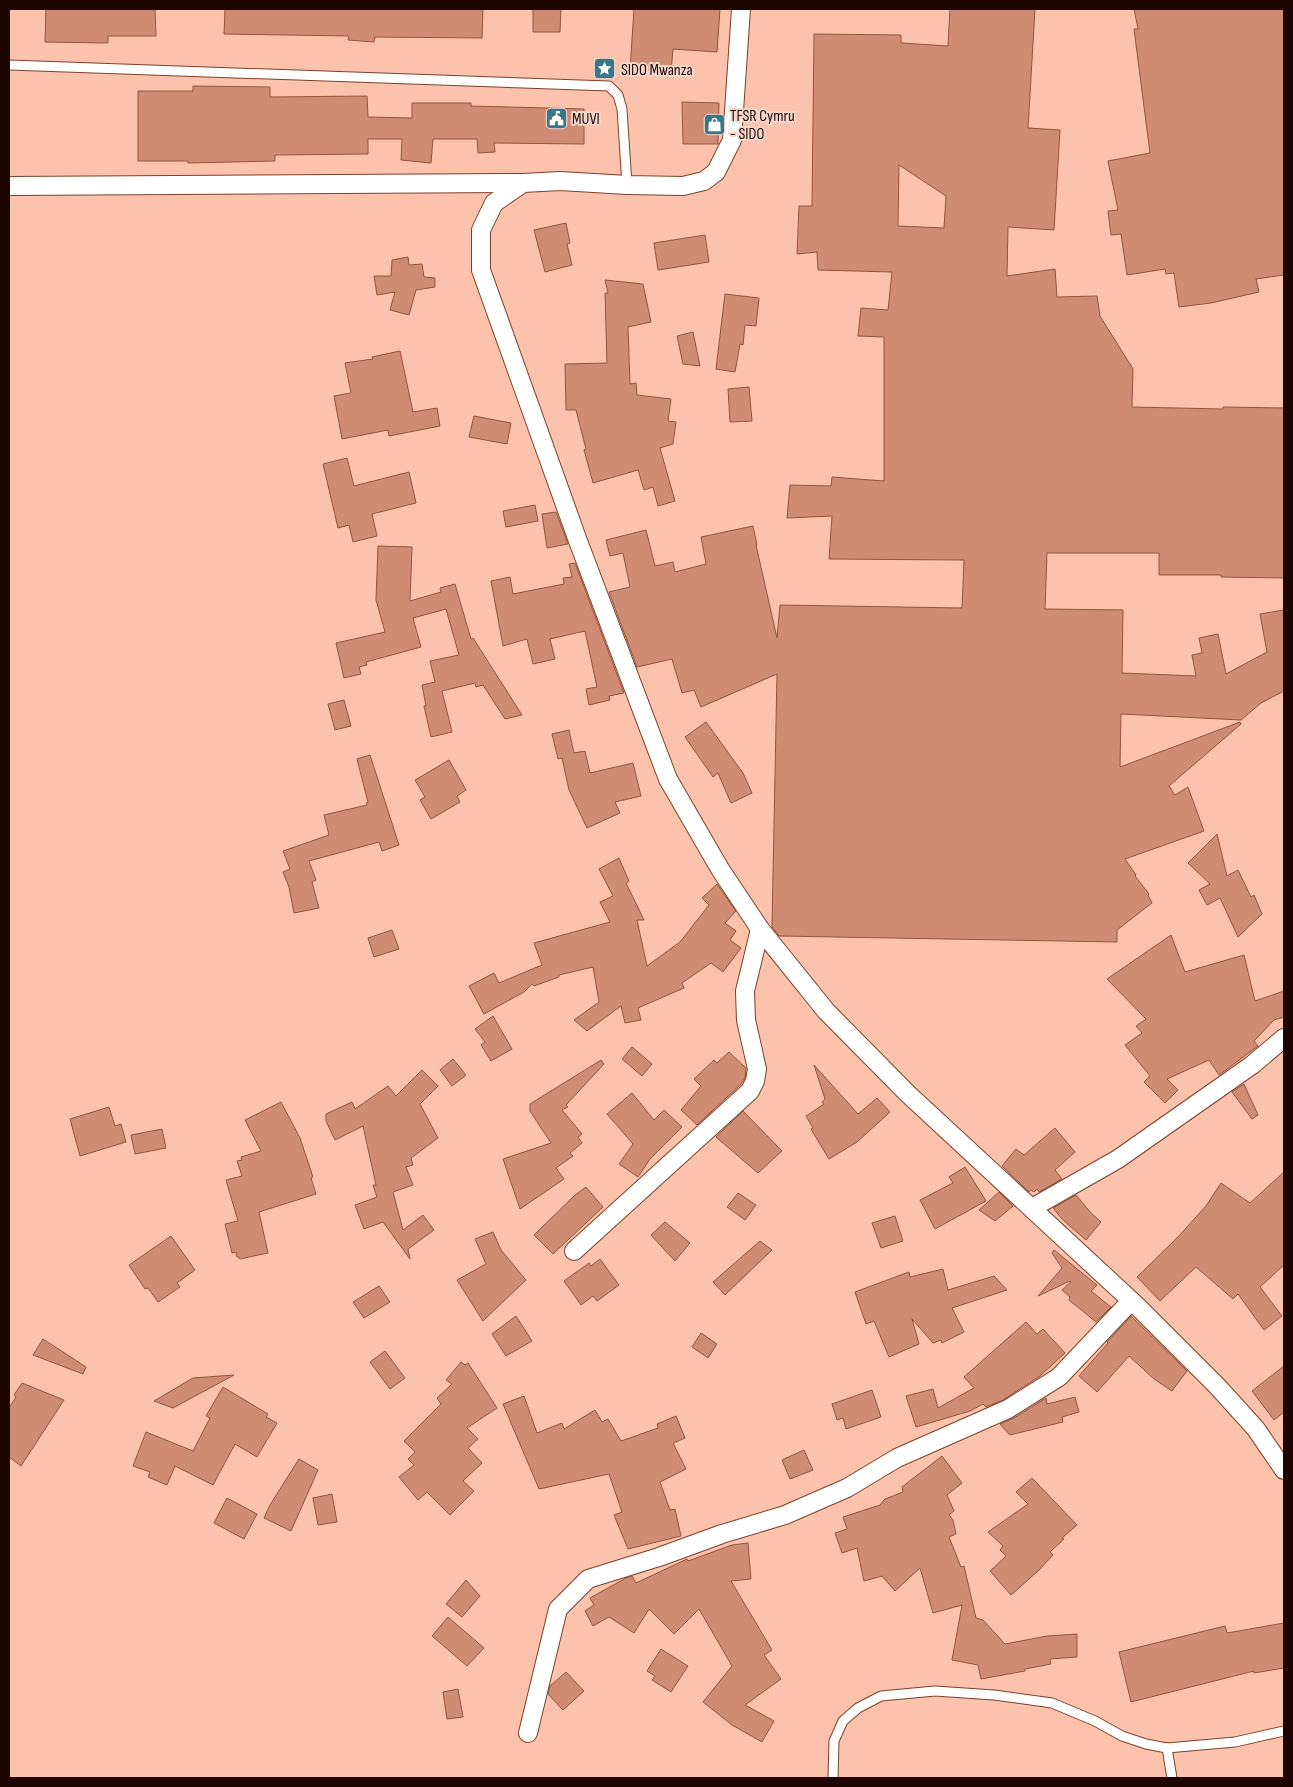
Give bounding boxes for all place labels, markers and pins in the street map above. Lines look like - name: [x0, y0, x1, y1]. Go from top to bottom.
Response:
- place icon: SIDO Mwanza: [593, 57, 617, 81]
- place label: SIDO Mwanza: [621, 61, 693, 80]
- public building icon: MUVI: [544, 106, 568, 130]
- place label: TFSR Cymru - SIDO: [730, 107, 795, 144]
- place label: MUVI: [572, 110, 600, 129]
- shop icon: TFSR Cymru - SIDO: [702, 112, 726, 136]

